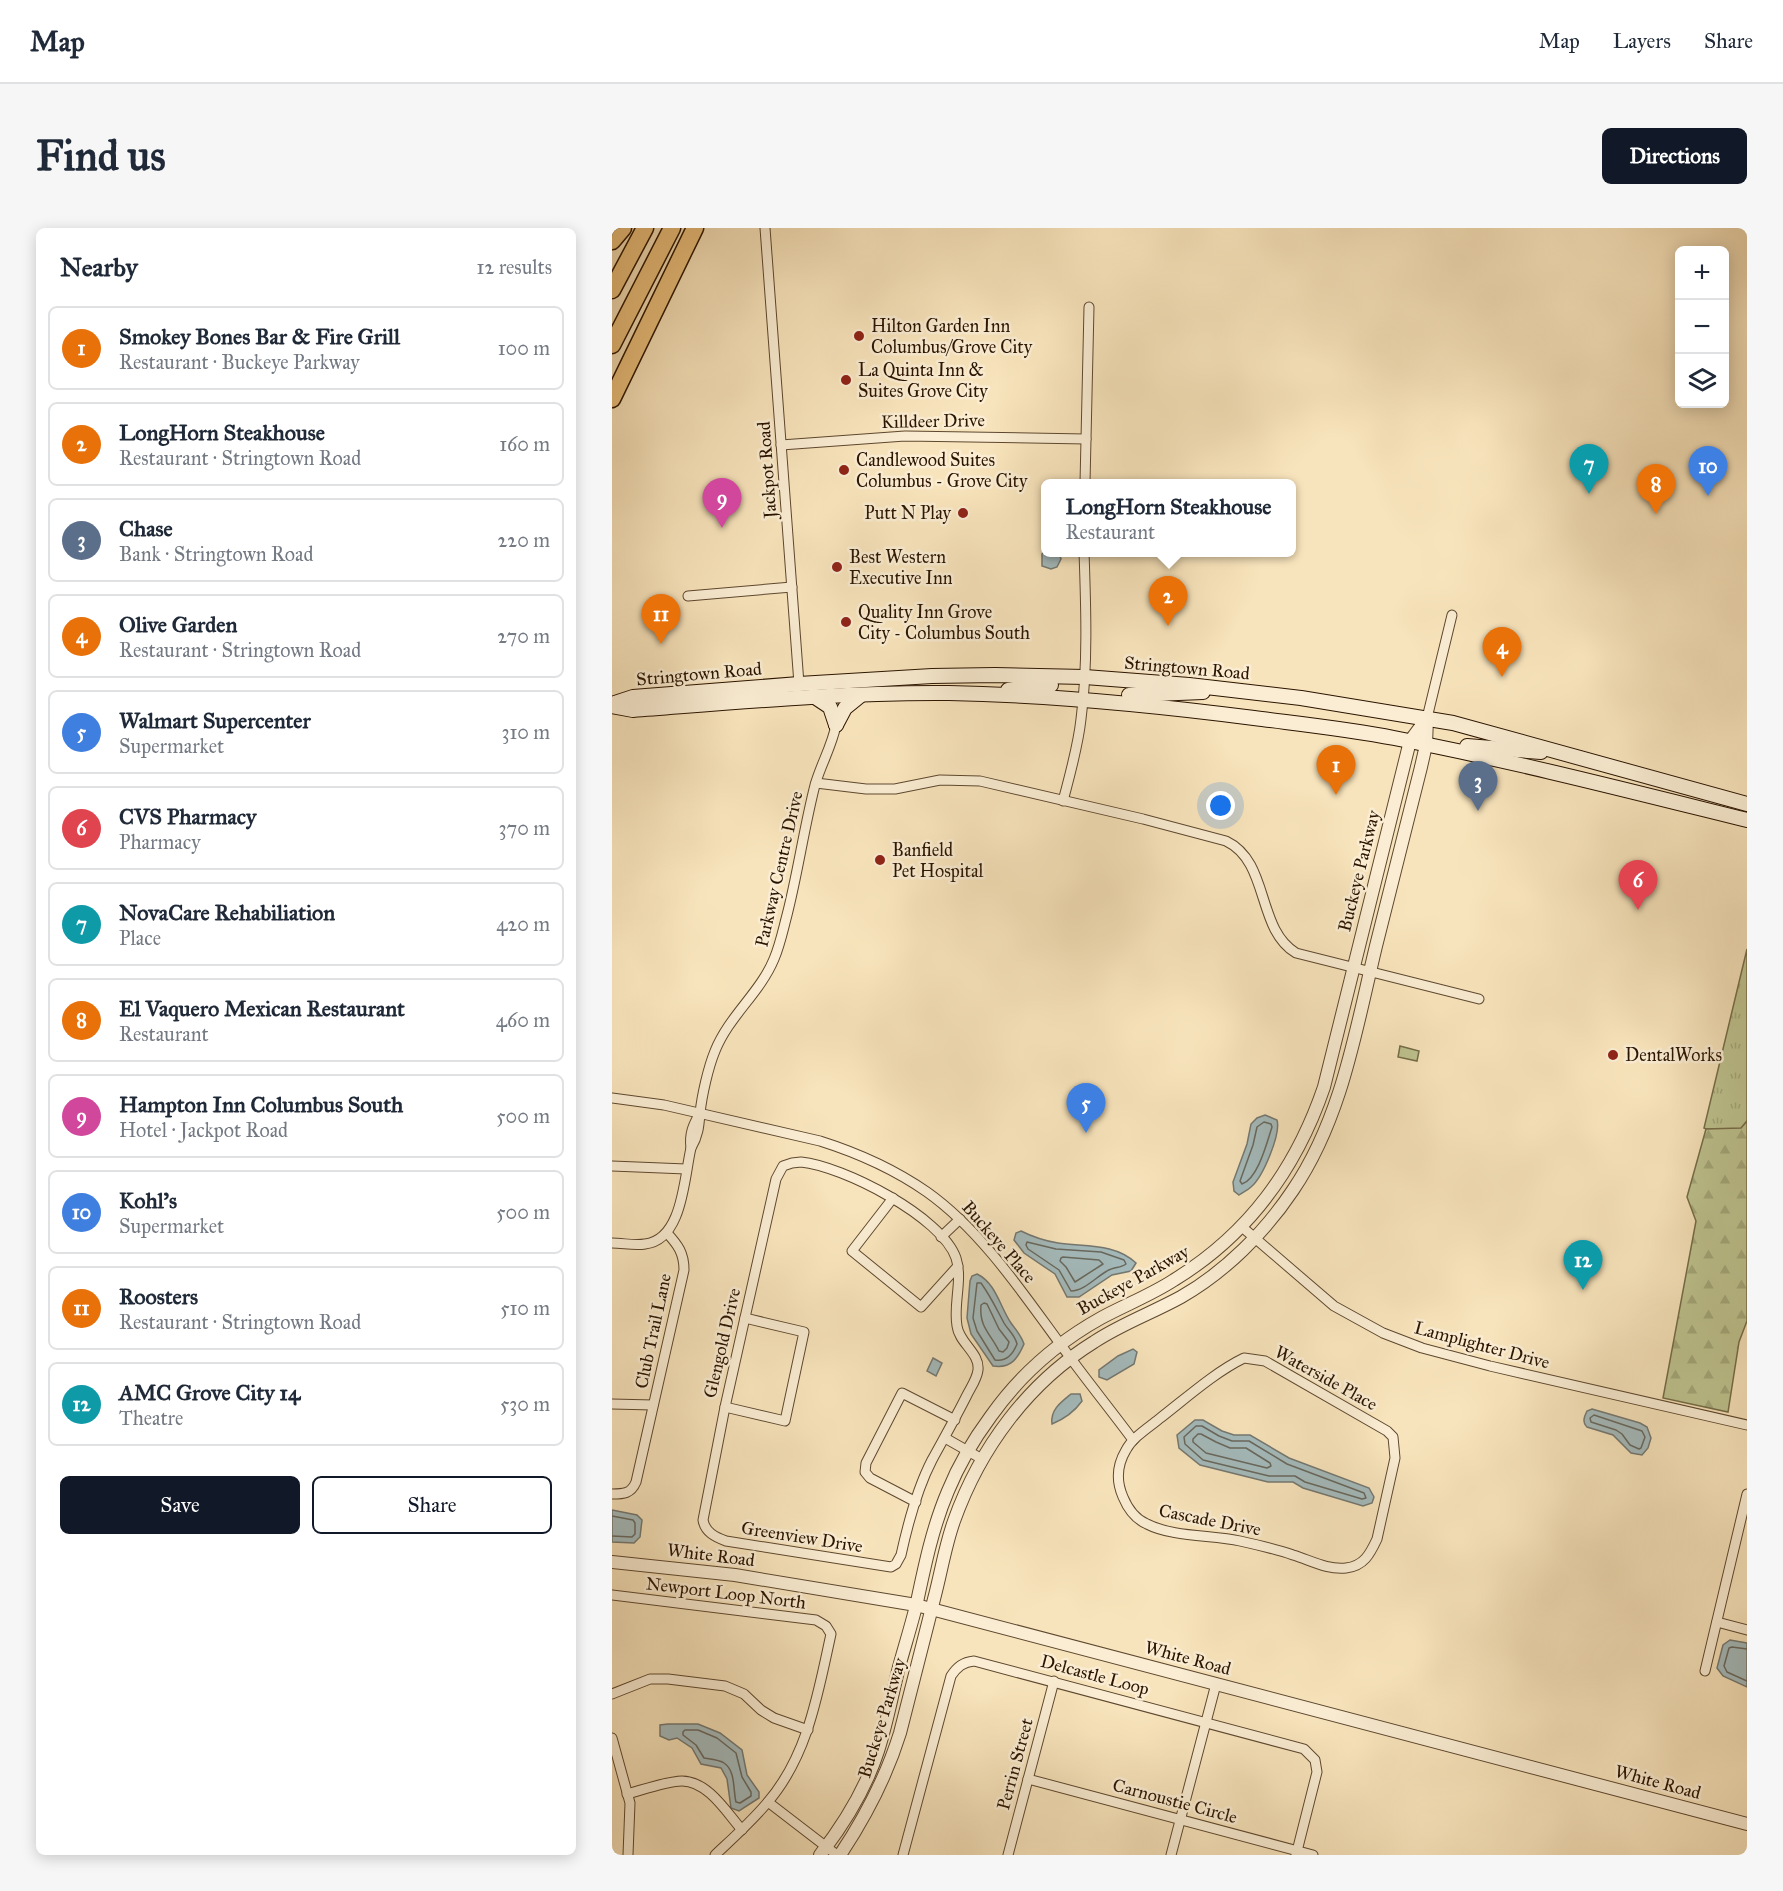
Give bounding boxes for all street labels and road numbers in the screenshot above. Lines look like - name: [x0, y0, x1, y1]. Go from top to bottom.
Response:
- street label: Killdeer Drive: [881, 409, 985, 433]
- street label: Jackpot Road: [753, 421, 783, 521]
- street label: Stringtown Road: [1123, 652, 1251, 685]
- street label: Stringtown Road: [635, 658, 763, 691]
- street label: Parkway Centre Drive: [750, 789, 808, 949]
- street label: Buckeye Parkway: [1333, 807, 1385, 934]
- street label: Buckeye Place: [957, 1196, 1041, 1288]
- street label: Buckeye Parkway: [1073, 1240, 1193, 1320]
- street label: Club Trail Lane: [630, 1271, 676, 1391]
- street label: Glengold Drive: [699, 1286, 746, 1400]
- street label: Lamplighter Drive: [1412, 1316, 1552, 1375]
- street label: Waterside Place: [1271, 1341, 1381, 1415]
- street label: Cascade Drive: [1157, 1499, 1263, 1541]
- street label: Greenview Drive: [740, 1517, 864, 1557]
- street label: White Road: [666, 1539, 756, 1571]
- street label: Newport Loop North: [645, 1572, 807, 1614]
- street label: White Road: [1143, 1636, 1233, 1680]
- street label: Delcastle Loop: [1038, 1650, 1152, 1700]
- street label: Buckeye Parkway: [853, 1655, 911, 1781]
- street label: Perrin Street: [992, 1715, 1038, 1812]
- street label: White Road: [1613, 1760, 1703, 1804]
- street label: Carnoustie Circle: [1110, 1774, 1240, 1828]

